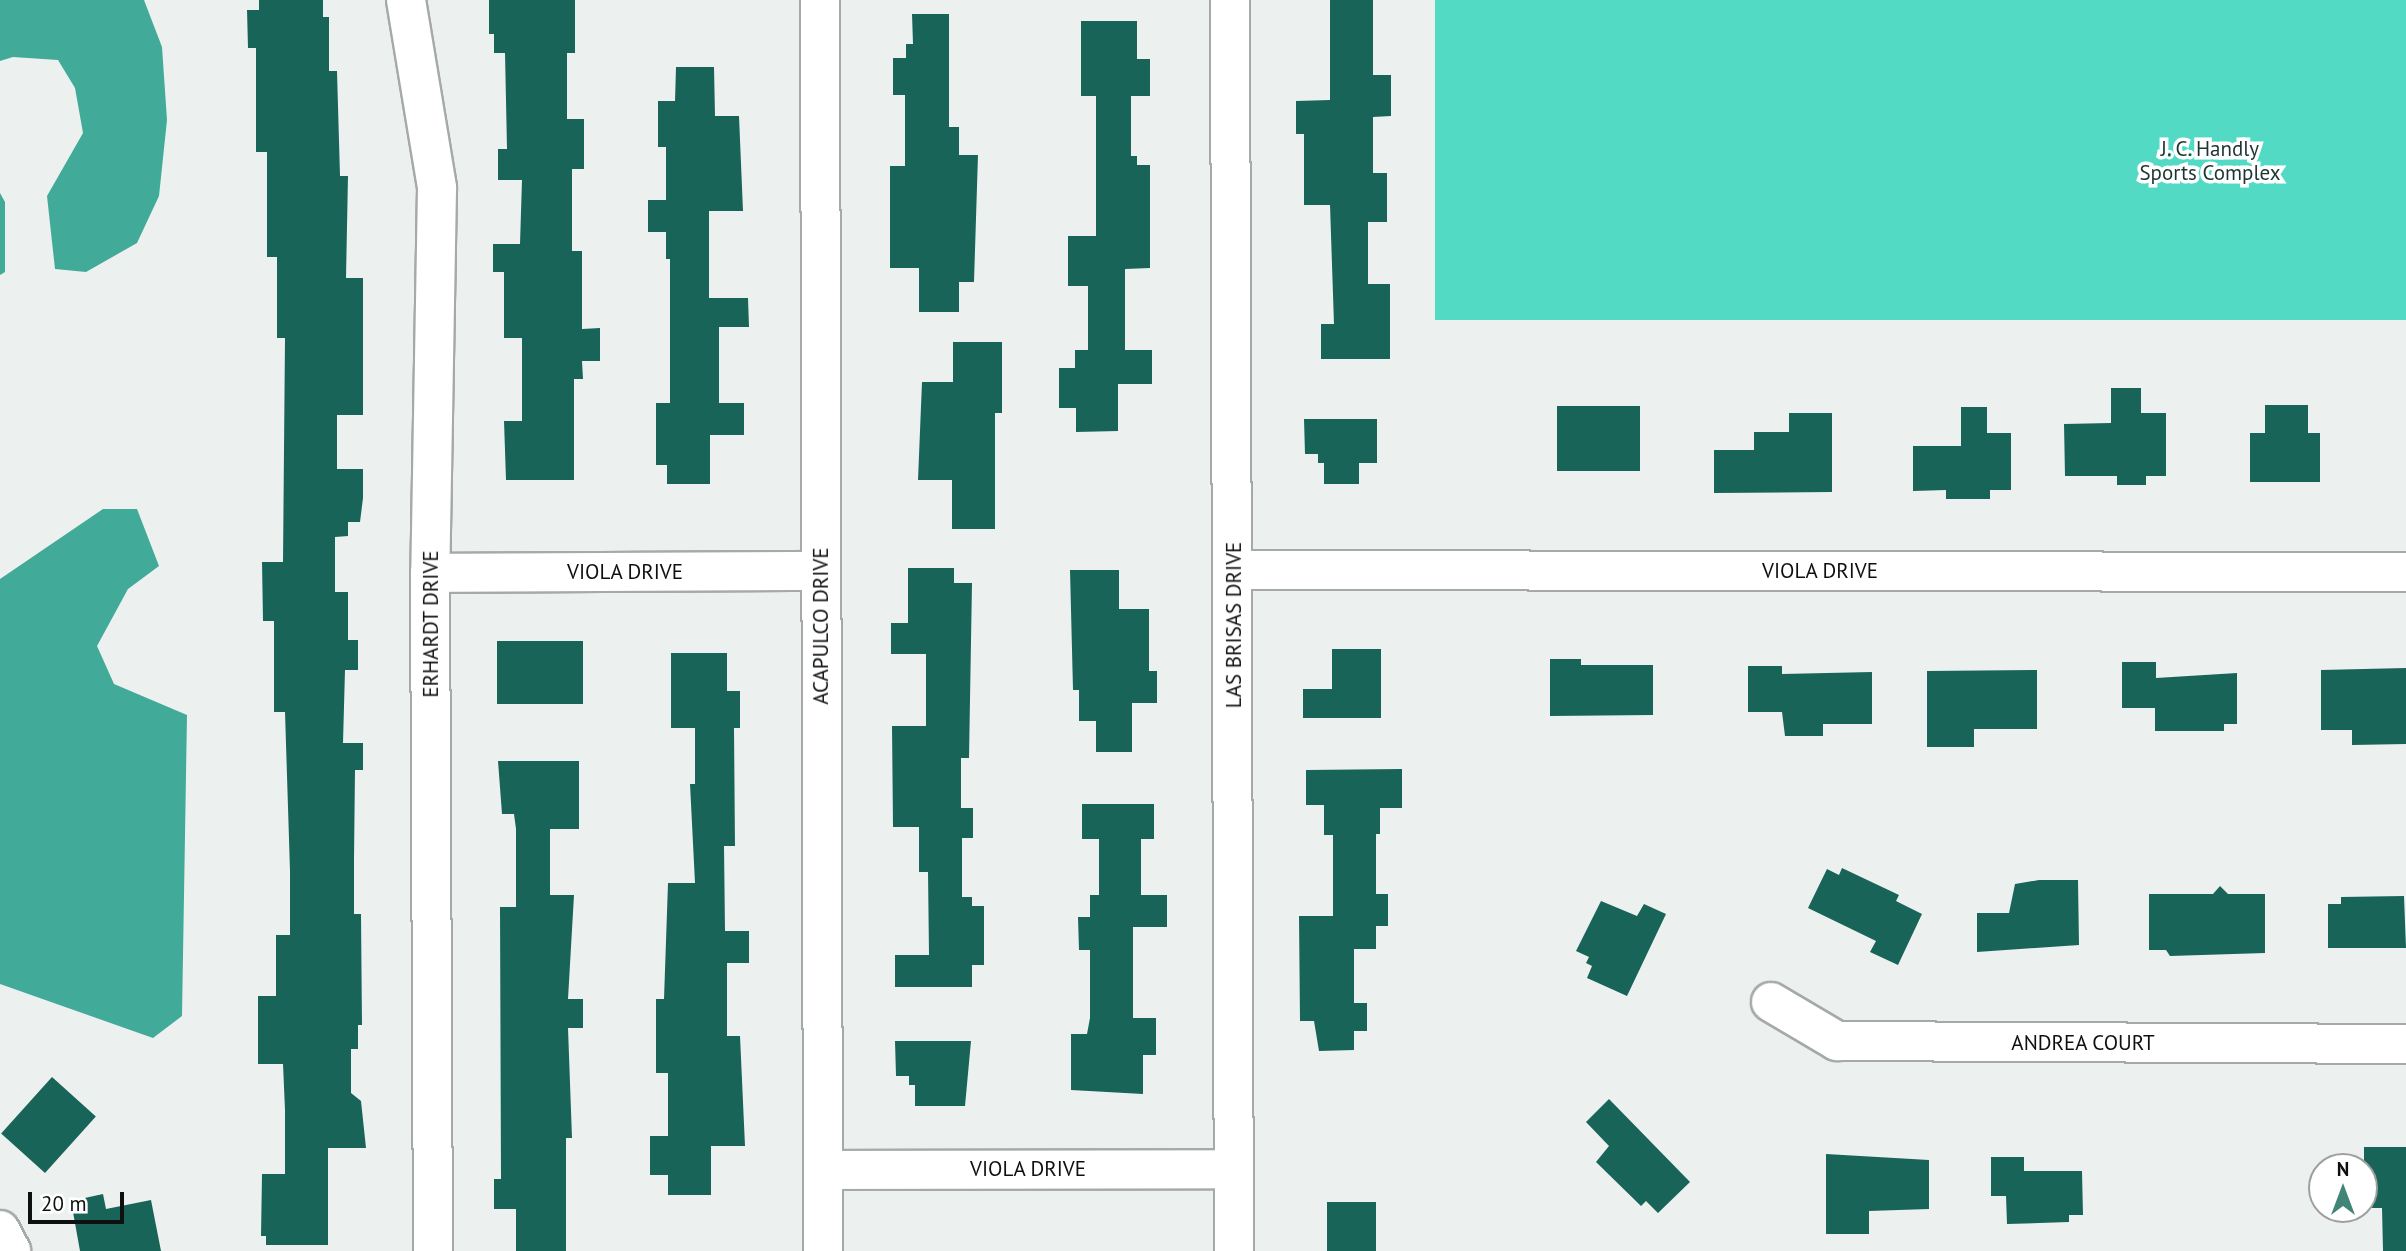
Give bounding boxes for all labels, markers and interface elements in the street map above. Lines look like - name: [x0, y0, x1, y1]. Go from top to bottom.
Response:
- park label: J. C. Handly Sports Complex: [2139, 136, 2281, 186]
- street label: LAS BRISAS DRIVE: [1221, 542, 1247, 708]
- street label: ACAPULCO DRIVE: [808, 547, 834, 705]
- street label: ERHARDT DRIVE: [418, 550, 444, 698]
- street label: VIOLA DRIVE: [1762, 558, 1878, 584]
- street label: VIOLA DRIVE: [567, 559, 683, 585]
- street label: ANDREA COURT: [2011, 1030, 2155, 1056]
- north arrow: [2308, 1153, 2378, 1223]
- street label: VIOLA DRIVE: [970, 1156, 1086, 1182]
- text: N: [2337, 1157, 2349, 1181]
- scale bar: [32, 1178, 128, 1222]
- text: 20 m: [41, 1190, 87, 1217]

